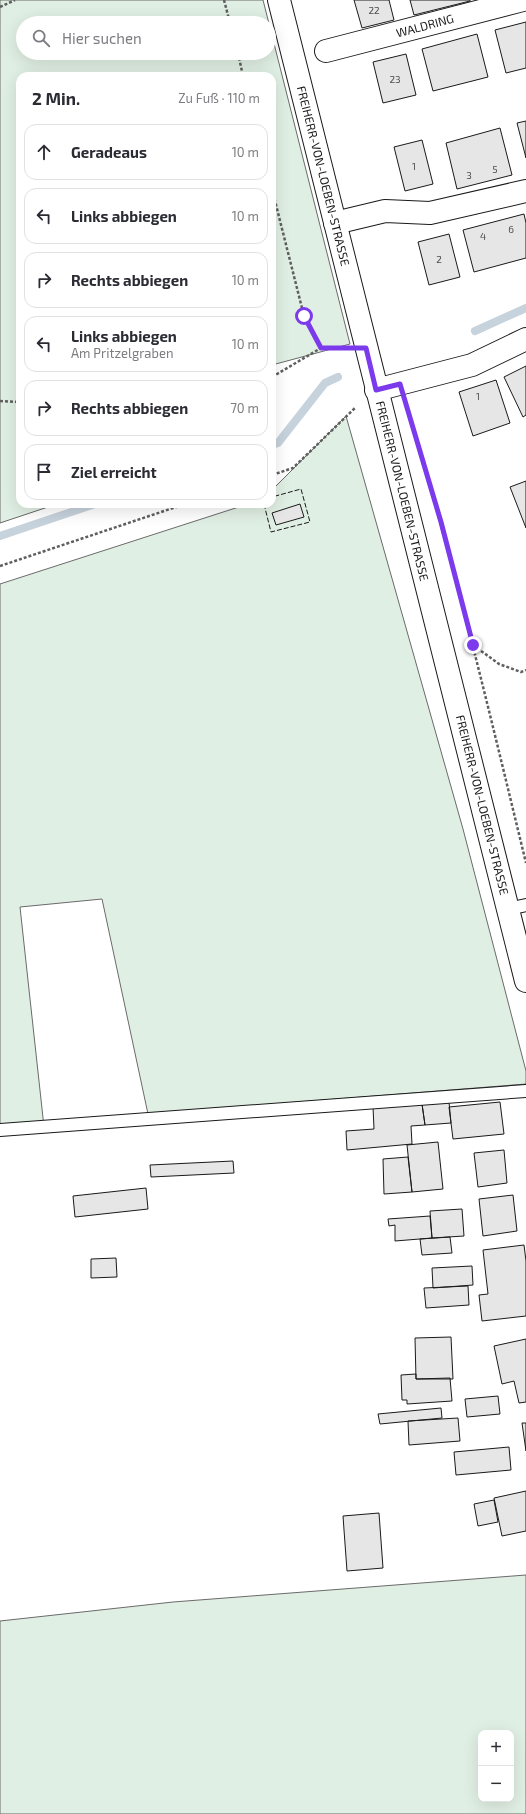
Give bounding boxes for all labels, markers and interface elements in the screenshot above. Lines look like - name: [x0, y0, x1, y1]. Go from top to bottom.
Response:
- house number: 22: [368, 4, 380, 16]
- street label: WALDRING: [394, 11, 455, 39]
- search box: [16, 16, 276, 60]
- icon: search: [30, 27, 52, 49]
- text: Hier suchen: [62, 29, 142, 47]
- house number: 23: [389, 73, 401, 85]
- street label: FREIHERR-VON-LOEBEN-STRASSE: [295, 84, 353, 267]
- text: 2 Min.: [32, 88, 80, 108]
- text: Zu Fuß · 110 m: [178, 90, 260, 106]
- icon: ahead: [33, 141, 55, 163]
- text: Geradeaus: [71, 143, 147, 161]
- text: 10 m: [232, 144, 259, 160]
- house number: 1: [412, 160, 416, 172]
- house number: 5: [492, 163, 498, 175]
- house number: 3: [466, 169, 472, 181]
- icon: left: [33, 205, 55, 227]
- text: Links abbiegen: [71, 207, 177, 225]
- text: 10 m: [232, 208, 259, 224]
- house number: 6: [508, 223, 514, 235]
- house number: 4: [480, 230, 486, 242]
- house number: 2: [436, 253, 442, 265]
- icon: right: [33, 269, 55, 291]
- text: Rechts abbiegen: [71, 271, 188, 289]
- text: 10 m: [232, 272, 259, 288]
- route start: [295, 307, 313, 325]
- text: Links abbiegen: [71, 327, 177, 345]
- icon: left: [33, 333, 55, 355]
- text: 10 m: [232, 336, 259, 352]
- text: Am Pritzelgraben: [71, 345, 173, 361]
- house number: 1: [476, 390, 480, 402]
- icon: right: [33, 397, 55, 419]
- text: Rechts abbiegen: [71, 399, 188, 417]
- street label: FREIHERR-VON-LOEBEN-STRASSE: [374, 399, 432, 582]
- text: 70 m: [230, 400, 259, 416]
- icon: arrive: [33, 461, 55, 483]
- text: Ziel erreicht: [71, 463, 157, 481]
- route end: [464, 636, 482, 654]
- street label: FREIHERR-VON-LOEBEN-STRASSE: [454, 713, 512, 896]
- map controls: [478, 1730, 514, 1802]
- button: +: [478, 1730, 514, 1766]
- button: −: [478, 1766, 514, 1802]

